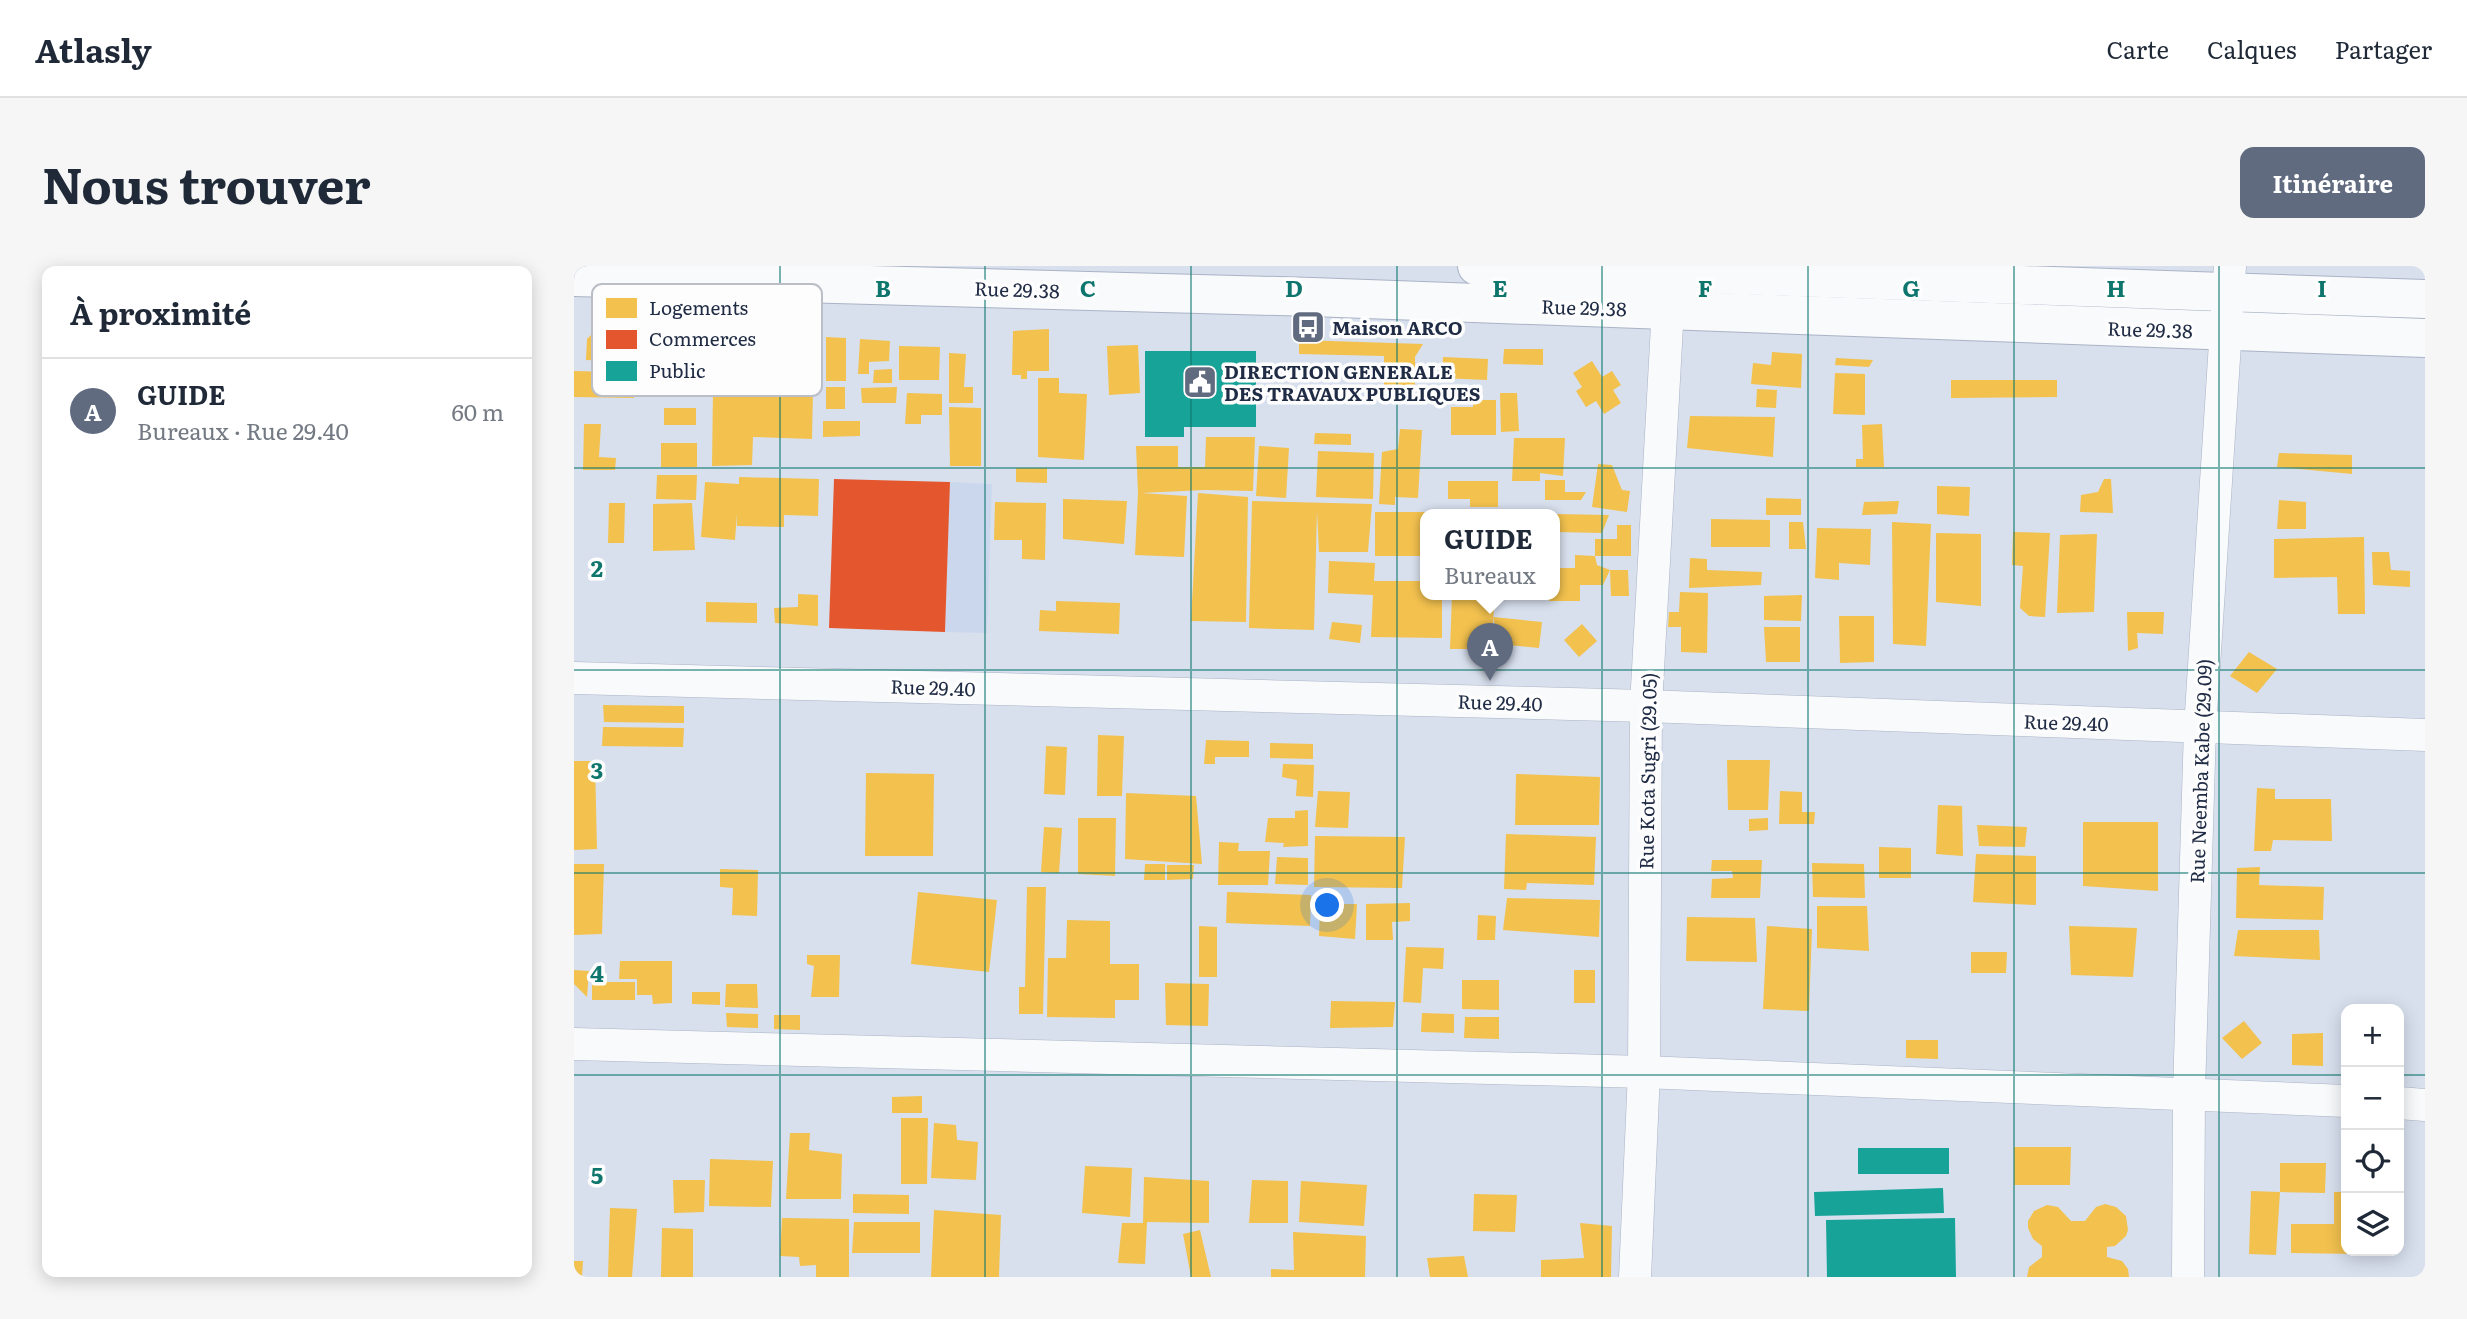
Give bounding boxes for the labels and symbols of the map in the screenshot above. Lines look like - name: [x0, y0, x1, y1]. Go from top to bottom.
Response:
- text: B: [875, 270, 891, 304]
- text: C: [1080, 270, 1096, 304]
- text: D: [1285, 270, 1303, 304]
- text: E: [1492, 270, 1508, 304]
- text: F: [1698, 270, 1713, 304]
- text: G: [1902, 270, 1920, 304]
- text: H: [2106, 270, 2126, 304]
- text: I: [2317, 270, 2327, 304]
- street label: Rue 29.38: [974, 274, 1060, 304]
- legend: [592, 284, 822, 396]
- street label: Rue 29.38: [1541, 292, 1627, 322]
- text: Logements: [649, 293, 748, 321]
- bus stop icon: Maison ARCO: [1289, 308, 1327, 346]
- place label: Maison ARCO: [1332, 313, 1462, 341]
- street label: Rue 29.38: [2107, 314, 2193, 344]
- text: Commerces: [649, 324, 756, 352]
- text: Public: [649, 356, 706, 384]
- place label: DIRECTION GENERALE DES TRAVAUX PUBLIQUES: [1224, 357, 1480, 407]
- public building icon: DIRECTION GENERALE DES TRAVAUX PUBLIQUES: [1181, 363, 1219, 401]
- text: 2: [591, 550, 603, 584]
- pin: A: [1467, 623, 1513, 681]
- street label: Rue Neemba Kabe (29.09): [2182, 658, 2218, 884]
- street label: Rue 29.40: [890, 672, 976, 702]
- street label: Rue Kota Sugri (29.05): [1631, 672, 1663, 870]
- street label: Rue 29.40: [1457, 687, 1543, 717]
- street label: Rue 29.40: [2023, 707, 2109, 737]
- text: 3: [591, 752, 603, 786]
- your location: [1310, 888, 1344, 922]
- text: 4: [590, 955, 604, 989]
- text: 5: [591, 1157, 603, 1191]

